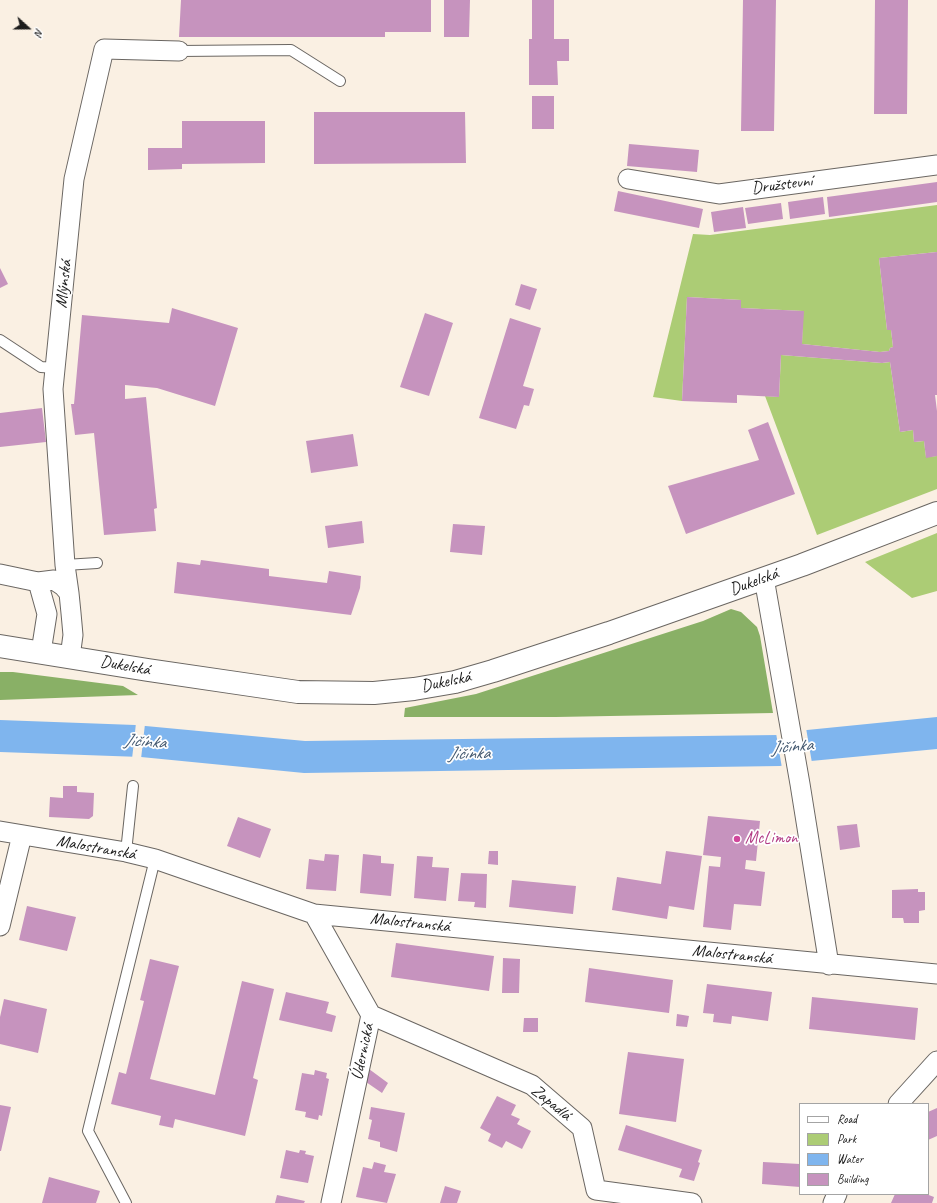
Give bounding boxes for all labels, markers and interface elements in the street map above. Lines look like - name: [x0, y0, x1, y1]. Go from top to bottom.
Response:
- north arrow: [8, 8, 48, 48]
- text: N: [31, 27, 47, 38]
- street label: Družstevní: [750, 171, 814, 199]
- street label: Mlýnská: [51, 259, 77, 309]
- street label: Dukelská: [727, 564, 781, 600]
- street label: Dukelská: [98, 652, 152, 680]
- street label: Dukelská: [419, 667, 473, 697]
- water label: Jičínka: [124, 730, 166, 754]
- water label: Jičínka: [770, 734, 814, 760]
- water label: Jičínka: [448, 743, 490, 765]
- place label: McLimon: [745, 829, 798, 849]
- street label: Malostranská: [55, 831, 137, 865]
- marker: McLimon: [732, 834, 742, 844]
- street label: Malostranská: [369, 909, 451, 937]
- street label: Malostranská: [691, 941, 773, 969]
- street label: Údernická: [347, 1022, 379, 1082]
- street label: Zapadlá: [527, 1081, 575, 1125]
- legend: [799, 1103, 929, 1195]
- text: Road: [837, 1111, 857, 1127]
- text: Park: [837, 1131, 856, 1147]
- text: Water: [837, 1151, 863, 1167]
- text: Building: [837, 1171, 869, 1187]

